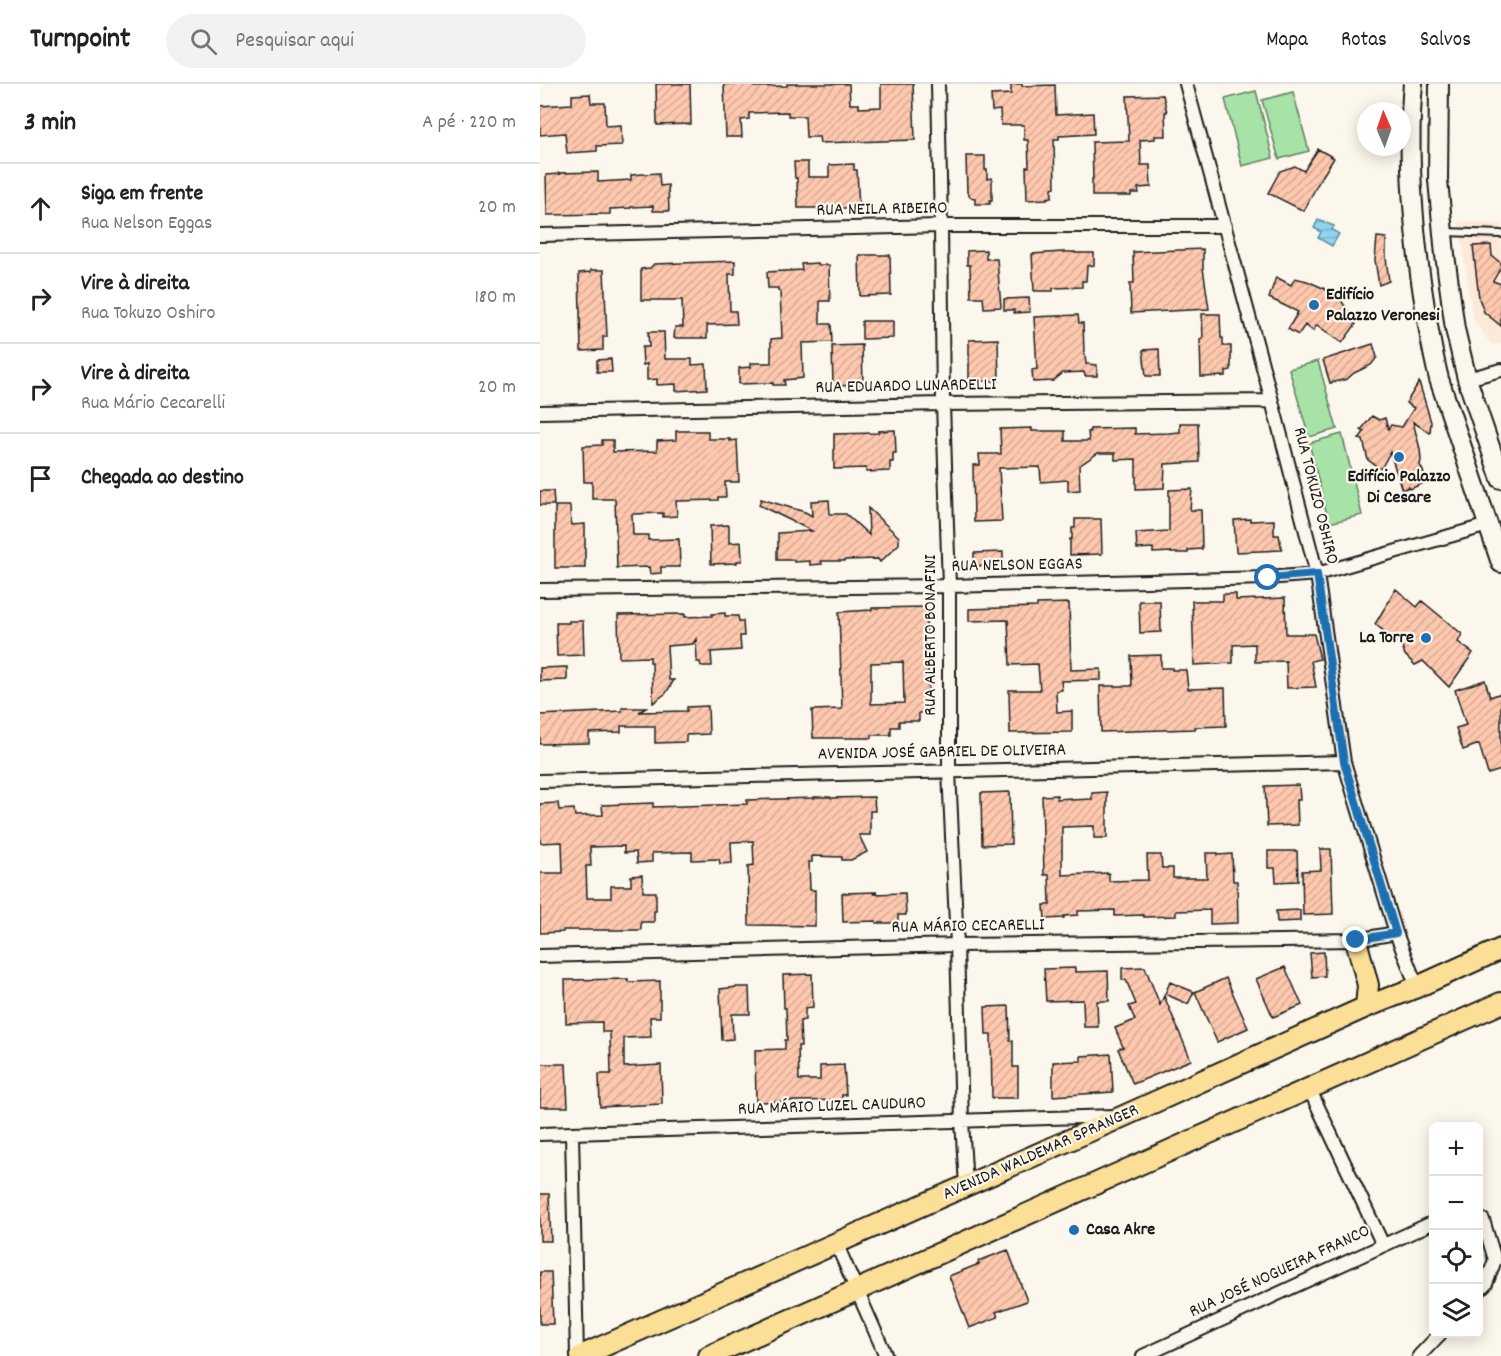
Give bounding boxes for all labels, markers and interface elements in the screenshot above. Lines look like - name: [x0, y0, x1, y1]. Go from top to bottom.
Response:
- search box: [166, 14, 586, 68]
- text: Turnpoint: [30, 21, 130, 61]
- icon: search: [187, 25, 220, 58]
- text: Pesquisar aqui: [235, 26, 354, 57]
- text: Mapa: [1266, 26, 1308, 56]
- text: Rotas: [1341, 26, 1387, 56]
- text: Salvos: [1420, 26, 1471, 56]
- north arrow: [1357, 102, 1411, 156]
- text: 3 min: [24, 105, 76, 142]
- text: A pé · 220 m: [422, 109, 516, 137]
- text: Siga em frente: [81, 179, 203, 210]
- icon: ahead: [24, 192, 57, 225]
- text: 20 m: [478, 194, 516, 222]
- street label: RUA NEILA RIBEIRO: [816, 196, 948, 224]
- text: Rua Nelson Eggas: [81, 210, 212, 238]
- text: Vire à direita: [81, 269, 189, 300]
- icon: right: [24, 282, 57, 315]
- place label: Edifício Palazzo Veronesi: [1326, 283, 1440, 329]
- text: 180 m: [474, 284, 516, 312]
- marker: Edifício Palazzo Veronesi: [1307, 298, 1321, 312]
- text: Rua Tokuzo Oshiro: [81, 300, 215, 328]
- text: Vire à direita: [81, 359, 189, 390]
- icon: right: [24, 372, 57, 405]
- street label: RUA EDUARDO LUNARDELLI: [815, 373, 997, 401]
- text: 20 m: [478, 374, 516, 402]
- text: Rua Mário Cecarelli: [81, 390, 225, 418]
- street label: RUA TOKUZO OSHIRO: [1286, 425, 1344, 567]
- marker: Edifício Palazzo Di Cesare: [1392, 450, 1406, 464]
- icon: arrive: [24, 462, 57, 495]
- text: Chegada ao destino: [81, 463, 244, 494]
- place label: Edifício Palazzo Di Cesare: [1347, 465, 1451, 511]
- street label: RUA NELSON EGGAS: [951, 552, 1083, 580]
- street label: RUA ALBERTO BONAFINI: [919, 554, 944, 716]
- route start: [1254, 564, 1280, 590]
- place label: La Torre: [1359, 626, 1414, 651]
- marker: La Torre: [1419, 631, 1433, 645]
- street label: AVENIDA JOSÉ GABRIEL DE OLIVEIRA: [817, 738, 1067, 768]
- street label: RUA MÁRIO CECARELLI: [891, 913, 1045, 941]
- route end: [1342, 926, 1368, 952]
- street label: RUA MÁRIO LUZEL CAUDURO: [738, 1091, 926, 1123]
- street label: AVENIDA WALDEMAR SPRANGER: [939, 1098, 1143, 1208]
- map controls: [1429, 1122, 1483, 1338]
- button: +: [1429, 1122, 1483, 1176]
- button: −: [1429, 1176, 1483, 1230]
- place label: Casa Akre: [1086, 1218, 1155, 1243]
- street label: RUA JOSÉ NOGUEIRA FRANCO: [1186, 1219, 1374, 1325]
- marker: Casa Akre: [1067, 1223, 1081, 1237]
- button: locate: [1429, 1230, 1483, 1284]
- button: layers: [1429, 1284, 1483, 1338]

